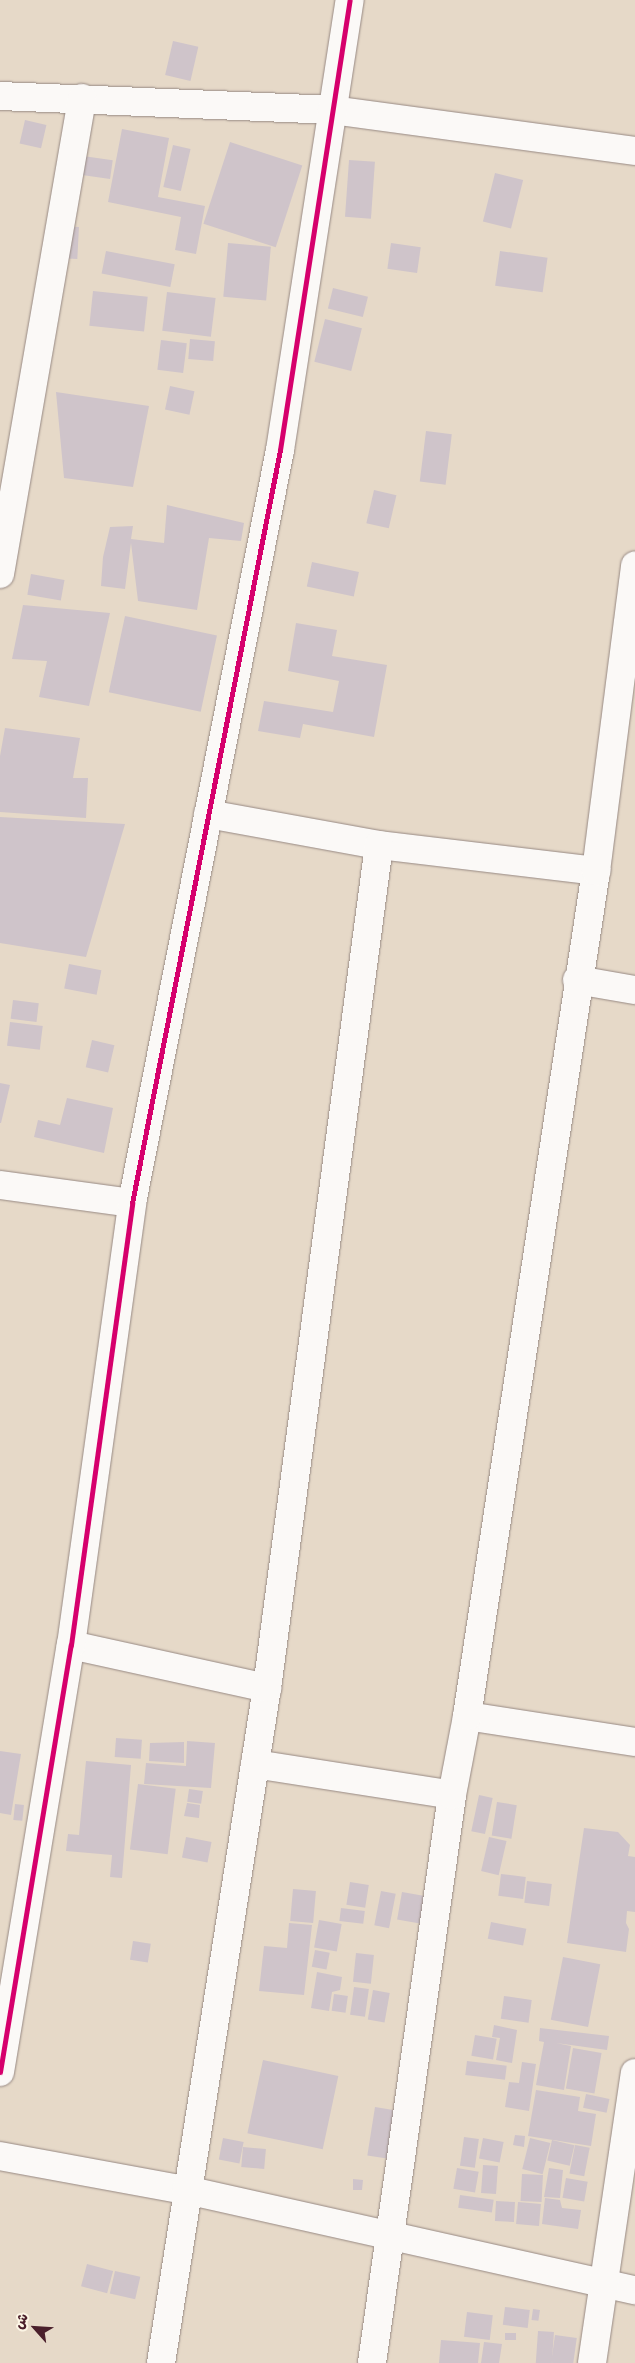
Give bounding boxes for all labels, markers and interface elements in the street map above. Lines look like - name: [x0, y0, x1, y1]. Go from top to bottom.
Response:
- north arrow: [10, 2303, 60, 2353]
- text: ش: [10, 2311, 32, 2332]

